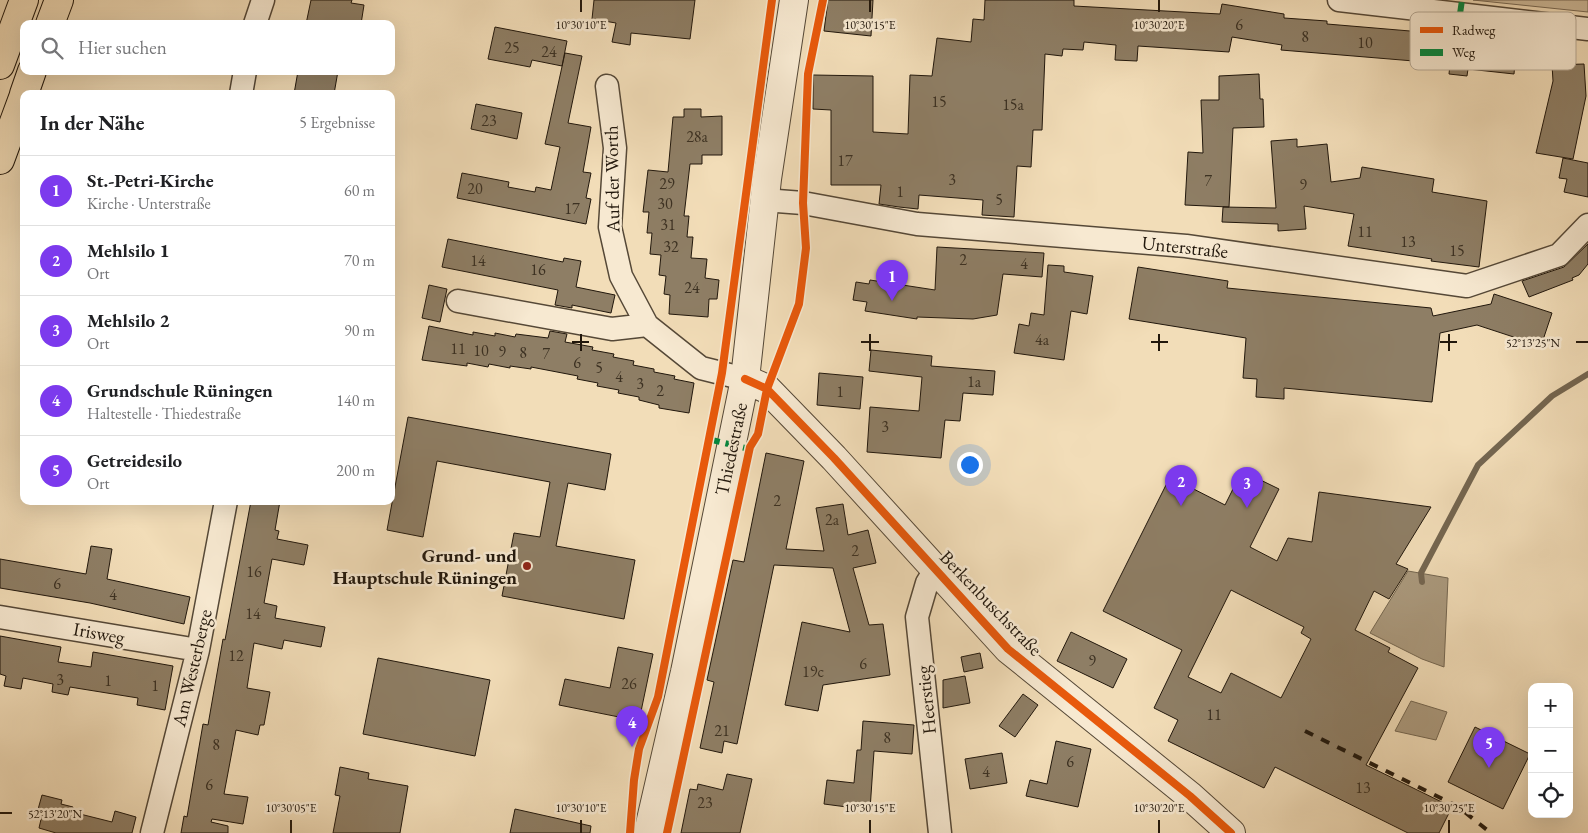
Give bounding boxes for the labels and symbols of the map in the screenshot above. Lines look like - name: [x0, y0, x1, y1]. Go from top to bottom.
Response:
- legend: [1410, 12, 1576, 70]
- house number: 6: [1235, 14, 1243, 35]
- text: 10°30'10"E: [555, 17, 607, 33]
- text: 10°30'15"E: [844, 17, 896, 33]
- text: 10°30'20"E: [1133, 17, 1185, 33]
- text: Radweg: [1452, 21, 1496, 39]
- house number: 8: [1301, 26, 1309, 47]
- house number: 10: [1357, 32, 1373, 53]
- house number: 25: [504, 37, 520, 58]
- house number: 24: [541, 41, 557, 62]
- text: Weg: [1452, 43, 1476, 61]
- house number: 15: [931, 91, 947, 112]
- house number: 15a: [1002, 94, 1024, 115]
- house number: 23: [481, 110, 497, 131]
- street label: Auf der Worth: [599, 125, 625, 234]
- house number: 28a: [686, 126, 708, 147]
- house number: 17: [837, 150, 853, 171]
- house number: 3: [948, 169, 956, 190]
- house number: 7: [1204, 170, 1212, 191]
- house number: 29: [659, 173, 675, 194]
- house number: 9: [1299, 174, 1307, 195]
- house number: 20: [467, 178, 483, 199]
- house number: 1: [896, 181, 904, 202]
- house number: 5: [995, 189, 1003, 210]
- house number: 30: [657, 193, 673, 214]
- house number: 17: [564, 198, 580, 219]
- house number: 31: [660, 214, 676, 235]
- house number: 11: [1357, 221, 1373, 242]
- street label: Unterstraße: [1141, 230, 1229, 264]
- house number: 13: [1400, 231, 1416, 252]
- house number: 32: [663, 236, 679, 257]
- house number: 15: [1449, 240, 1465, 261]
- house number: 2: [959, 249, 967, 270]
- house number: 14: [470, 250, 486, 271]
- house number: 4: [1020, 253, 1028, 274]
- house number: 16: [530, 259, 546, 280]
- pin: 1: [876, 260, 908, 301]
- house number: 24: [684, 277, 700, 298]
- house number: 4a: [1035, 329, 1050, 350]
- text: 52°13'25"N: [1506, 335, 1560, 351]
- house number: 11: [450, 338, 466, 359]
- house number: 10: [473, 340, 489, 361]
- house number: 9: [498, 341, 506, 362]
- house number: 8: [519, 342, 527, 363]
- house number: 7: [542, 343, 550, 364]
- house number: 6: [573, 352, 581, 373]
- house number: 5: [595, 357, 603, 378]
- house number: 4: [615, 366, 623, 387]
- house number: 1a: [967, 371, 982, 392]
- house number: 3: [636, 373, 644, 394]
- house number: 2: [656, 380, 664, 401]
- house number: 1: [836, 381, 844, 402]
- street label: Thiedestraße: [709, 400, 753, 498]
- house number: 3: [881, 416, 889, 437]
- your location: [957, 452, 983, 478]
- pin: 2: [1165, 465, 1197, 506]
- pin: 3: [1231, 467, 1263, 508]
- house number: 2: [773, 490, 781, 511]
- house number: 2a: [825, 509, 840, 530]
- house number: 2: [851, 540, 859, 561]
- place label: Grund- und Hauptschule Rüningen: [333, 543, 517, 590]
- street label: Berkenbuschstraße: [934, 545, 1048, 661]
- marker: Grund- und Hauptschule Rüningen: [521, 560, 533, 572]
- house number: 16: [246, 561, 262, 582]
- house number: 6: [53, 573, 61, 594]
- house number: 4: [109, 584, 117, 605]
- house number: 14: [245, 603, 261, 624]
- street label: Am Westerberge: [166, 607, 218, 730]
- street label: Irisweg: [71, 616, 127, 650]
- house number: 12: [228, 645, 244, 666]
- house number: 9: [1088, 650, 1096, 671]
- house number: 6: [859, 653, 867, 674]
- house number: 19c: [802, 661, 824, 682]
- street label: Heerstieg: [910, 664, 942, 736]
- house number: 3: [56, 669, 64, 690]
- house number: 1: [104, 670, 112, 691]
- house number: 26: [621, 673, 637, 694]
- house number: 1: [151, 675, 159, 696]
- house number: 11: [1206, 704, 1222, 725]
- pin: 4: [616, 706, 648, 747]
- house number: 21: [714, 720, 730, 741]
- house number: 8: [883, 727, 891, 748]
- pin: 5: [1473, 727, 1505, 768]
- house number: 8: [212, 734, 220, 755]
- house number: 6: [1066, 751, 1074, 772]
- house number: 4: [982, 761, 990, 782]
- house number: 6: [205, 774, 213, 795]
- house number: 13: [1355, 777, 1371, 798]
- house number: 23: [697, 792, 713, 813]
- text: 10°30'05"E: [265, 800, 317, 816]
- text: 10°30'10"E: [555, 800, 607, 816]
- text: 10°30'15"E: [844, 800, 896, 816]
- text: 10°30'20"E: [1133, 800, 1185, 816]
- text: 10°30'25"E: [1423, 800, 1475, 816]
- text: 52°13'20"N: [28, 806, 82, 822]

